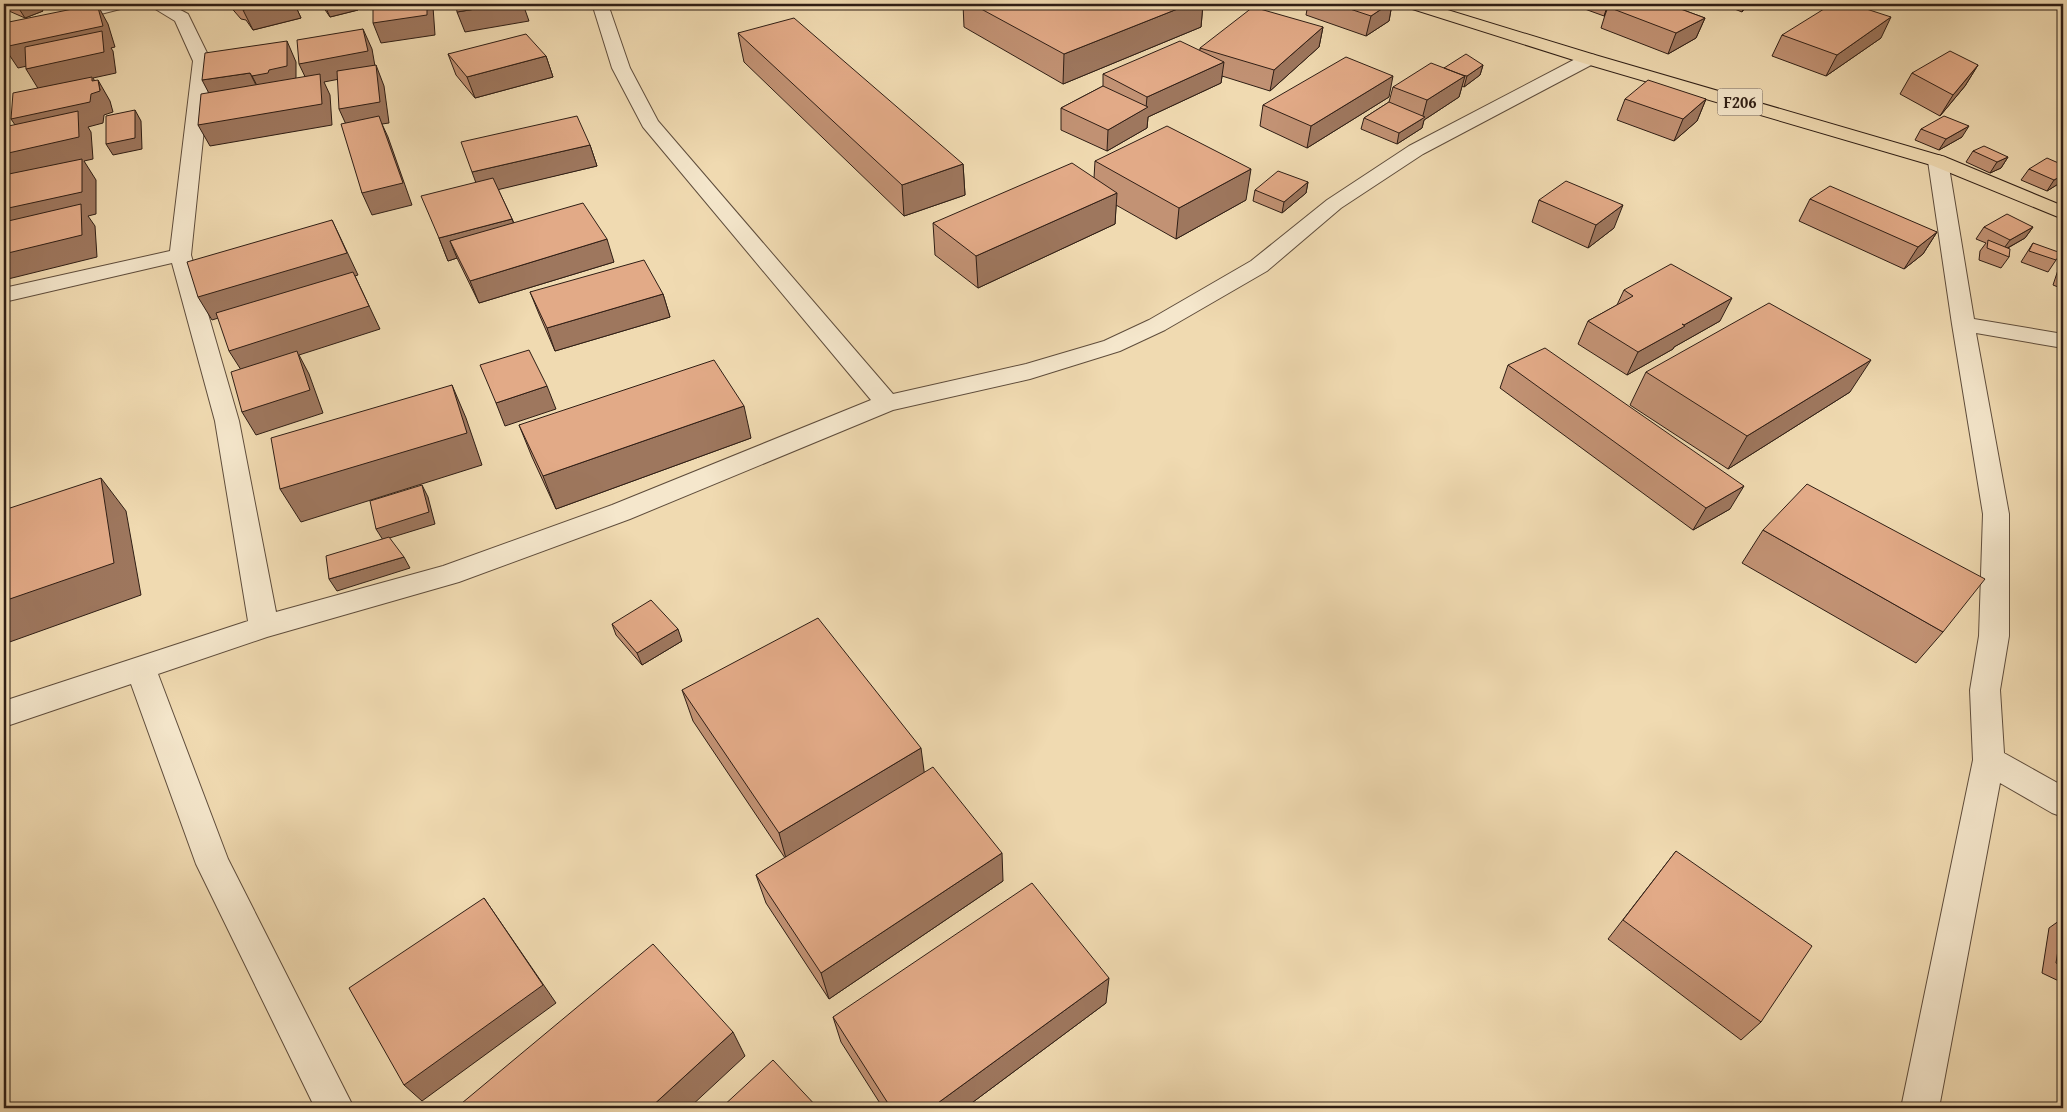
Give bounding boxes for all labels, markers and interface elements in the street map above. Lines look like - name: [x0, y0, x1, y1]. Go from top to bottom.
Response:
- road number: F206: [1718, 88, 1762, 115]

